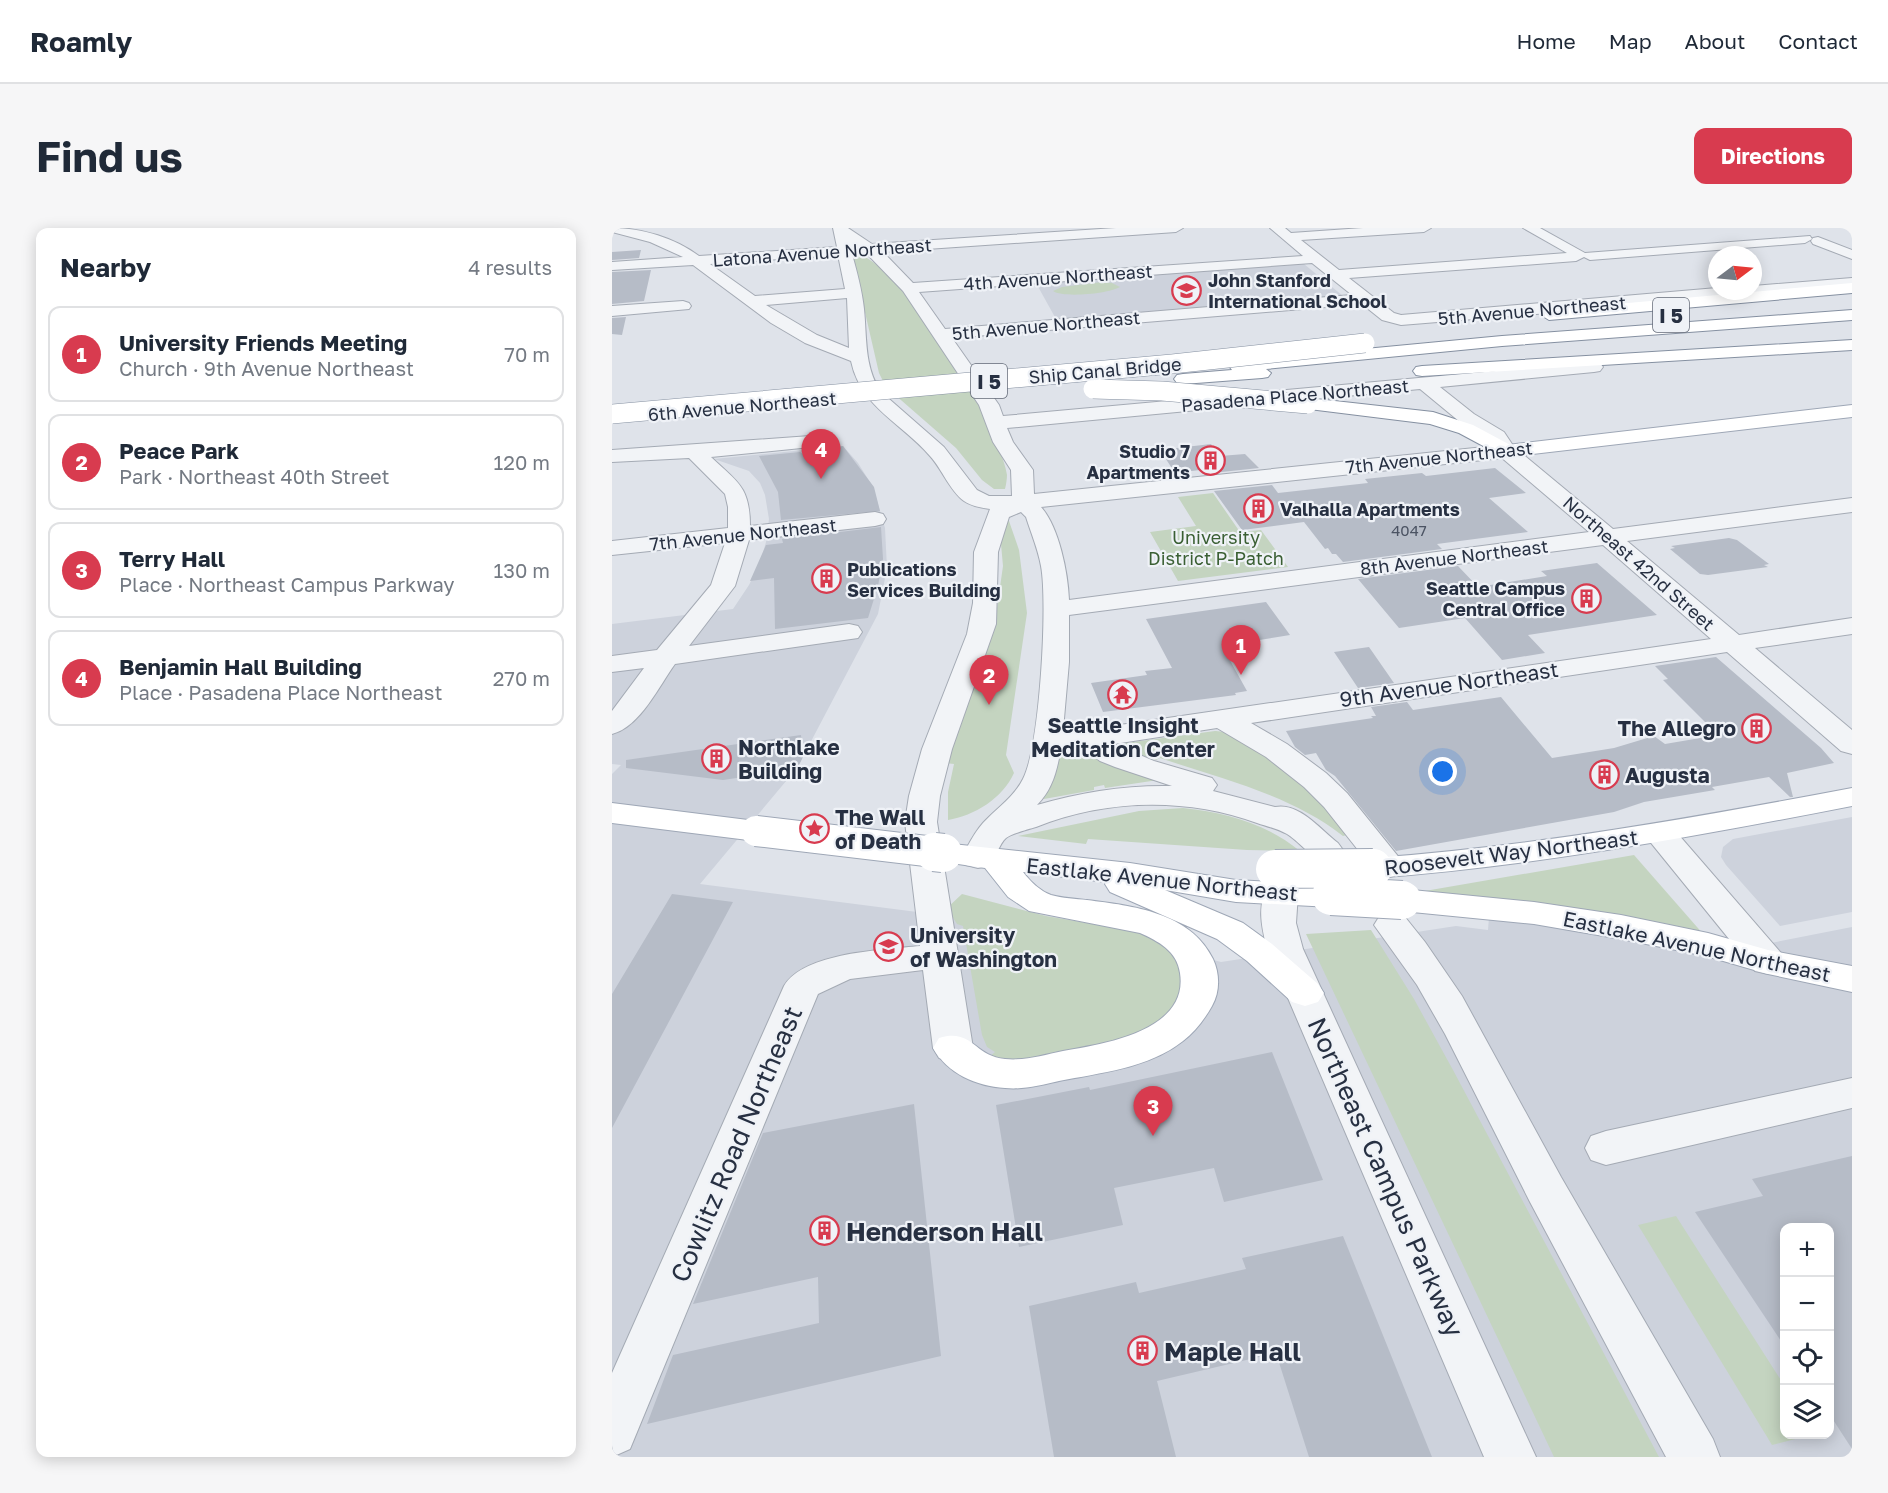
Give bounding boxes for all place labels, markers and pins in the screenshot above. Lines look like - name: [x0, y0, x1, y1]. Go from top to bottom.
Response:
- place label: John Stanford International School: [1208, 269, 1387, 312]
- school or university icon: John Stanford International School: [1171, 274, 1203, 306]
- pin: 4: [802, 430, 840, 479]
- place label: Studio 7 Apartments: [1087, 440, 1190, 483]
- building icon: Studio 7 Apartments: [1195, 445, 1227, 477]
- building icon: Valhalla Apartments: [1243, 493, 1275, 525]
- place label: Valhalla Apartments: [1280, 498, 1460, 520]
- place label: Publications Services Building: [847, 558, 1001, 601]
- building icon: Publications Services Building: [810, 563, 842, 595]
- place label: Seattle Campus Central Office: [1426, 577, 1565, 620]
- building icon: Seattle Campus Central Office: [1570, 582, 1602, 614]
- pin: 1: [1222, 626, 1260, 675]
- pin: 2: [970, 656, 1009, 705]
- temple icon: Seattle Insight Meditation Center: [1107, 678, 1139, 710]
- place label: Seattle Insight Meditation Center: [1031, 712, 1215, 762]
- building icon: The Allegro: [1741, 712, 1773, 744]
- place label: The Allegro: [1618, 715, 1736, 741]
- place label: Northlake Building: [738, 734, 840, 784]
- building icon: Northlake Building: [701, 743, 733, 775]
- building icon: Augusta: [1588, 759, 1620, 791]
- place label: Augusta: [1625, 762, 1710, 788]
- place label: The Wall of Death: [835, 804, 925, 854]
- place icon: The Wall of Death: [798, 813, 830, 845]
- place label: University of Washington: [910, 922, 1057, 972]
- school or university icon: University of Washington: [873, 931, 905, 963]
- pin: 3: [1134, 1086, 1172, 1136]
- building icon: Henderson Hall: [809, 1215, 841, 1247]
- place label: Henderson Hall: [846, 1216, 1043, 1247]
- building icon: Maple Hall: [1127, 1335, 1159, 1367]
- place label: Maple Hall: [1164, 1336, 1301, 1367]

